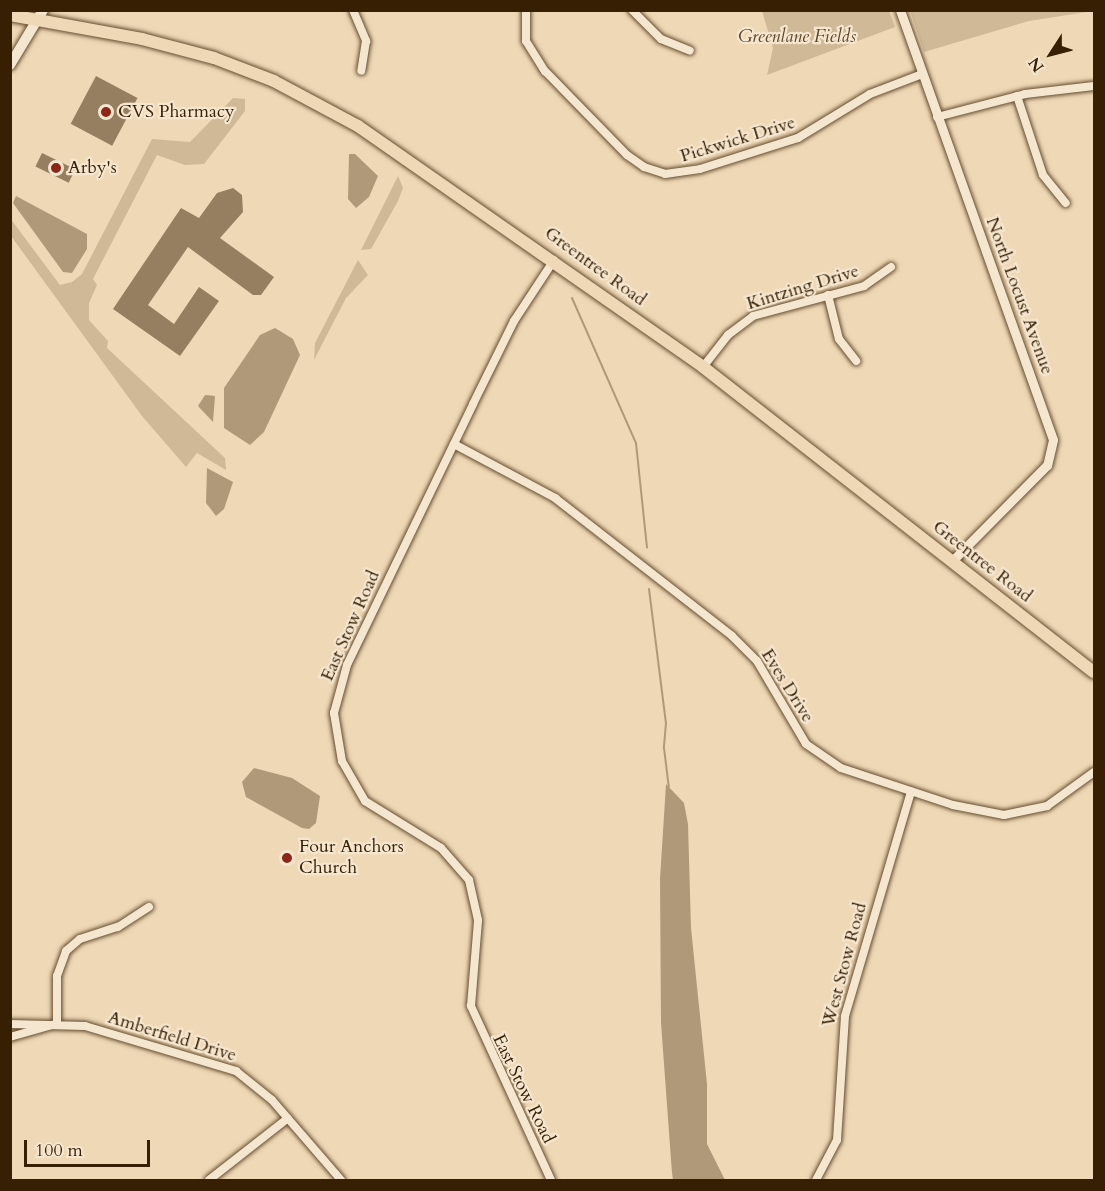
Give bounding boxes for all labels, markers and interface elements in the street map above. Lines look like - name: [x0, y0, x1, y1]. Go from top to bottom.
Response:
- north arrow: [1021, 24, 1081, 84]
- park label: Greenlane Fields: [738, 26, 856, 48]
- text: N: [1023, 53, 1049, 77]
- place label: CVS Pharmacy: [118, 101, 234, 123]
- marker: CVS Pharmacy: [99, 105, 113, 119]
- street label: Pickwick Drive: [678, 112, 798, 168]
- place label: Arby's: [68, 157, 117, 179]
- marker: Arby's: [49, 161, 63, 175]
- street label: North Locust Avenue: [981, 214, 1057, 378]
- street label: Greentree Road: [540, 223, 650, 311]
- street label: Kintzing Drive: [744, 261, 862, 315]
- street label: Greentree Road: [928, 516, 1036, 608]
- street label: East Stow Road: [317, 567, 385, 685]
- street label: Eves Drive: [756, 645, 818, 727]
- place label: Four Anchors Church: [299, 837, 404, 880]
- marker: Four Anchors Church: [280, 851, 294, 865]
- street label: West Stow Road: [818, 900, 872, 1030]
- street label: Amberfield Drive: [105, 1007, 239, 1067]
- street label: East Stow Road: [487, 1031, 559, 1147]
- scale bar: [27, 1128, 153, 1166]
- text: 100 m: [35, 1138, 83, 1163]

